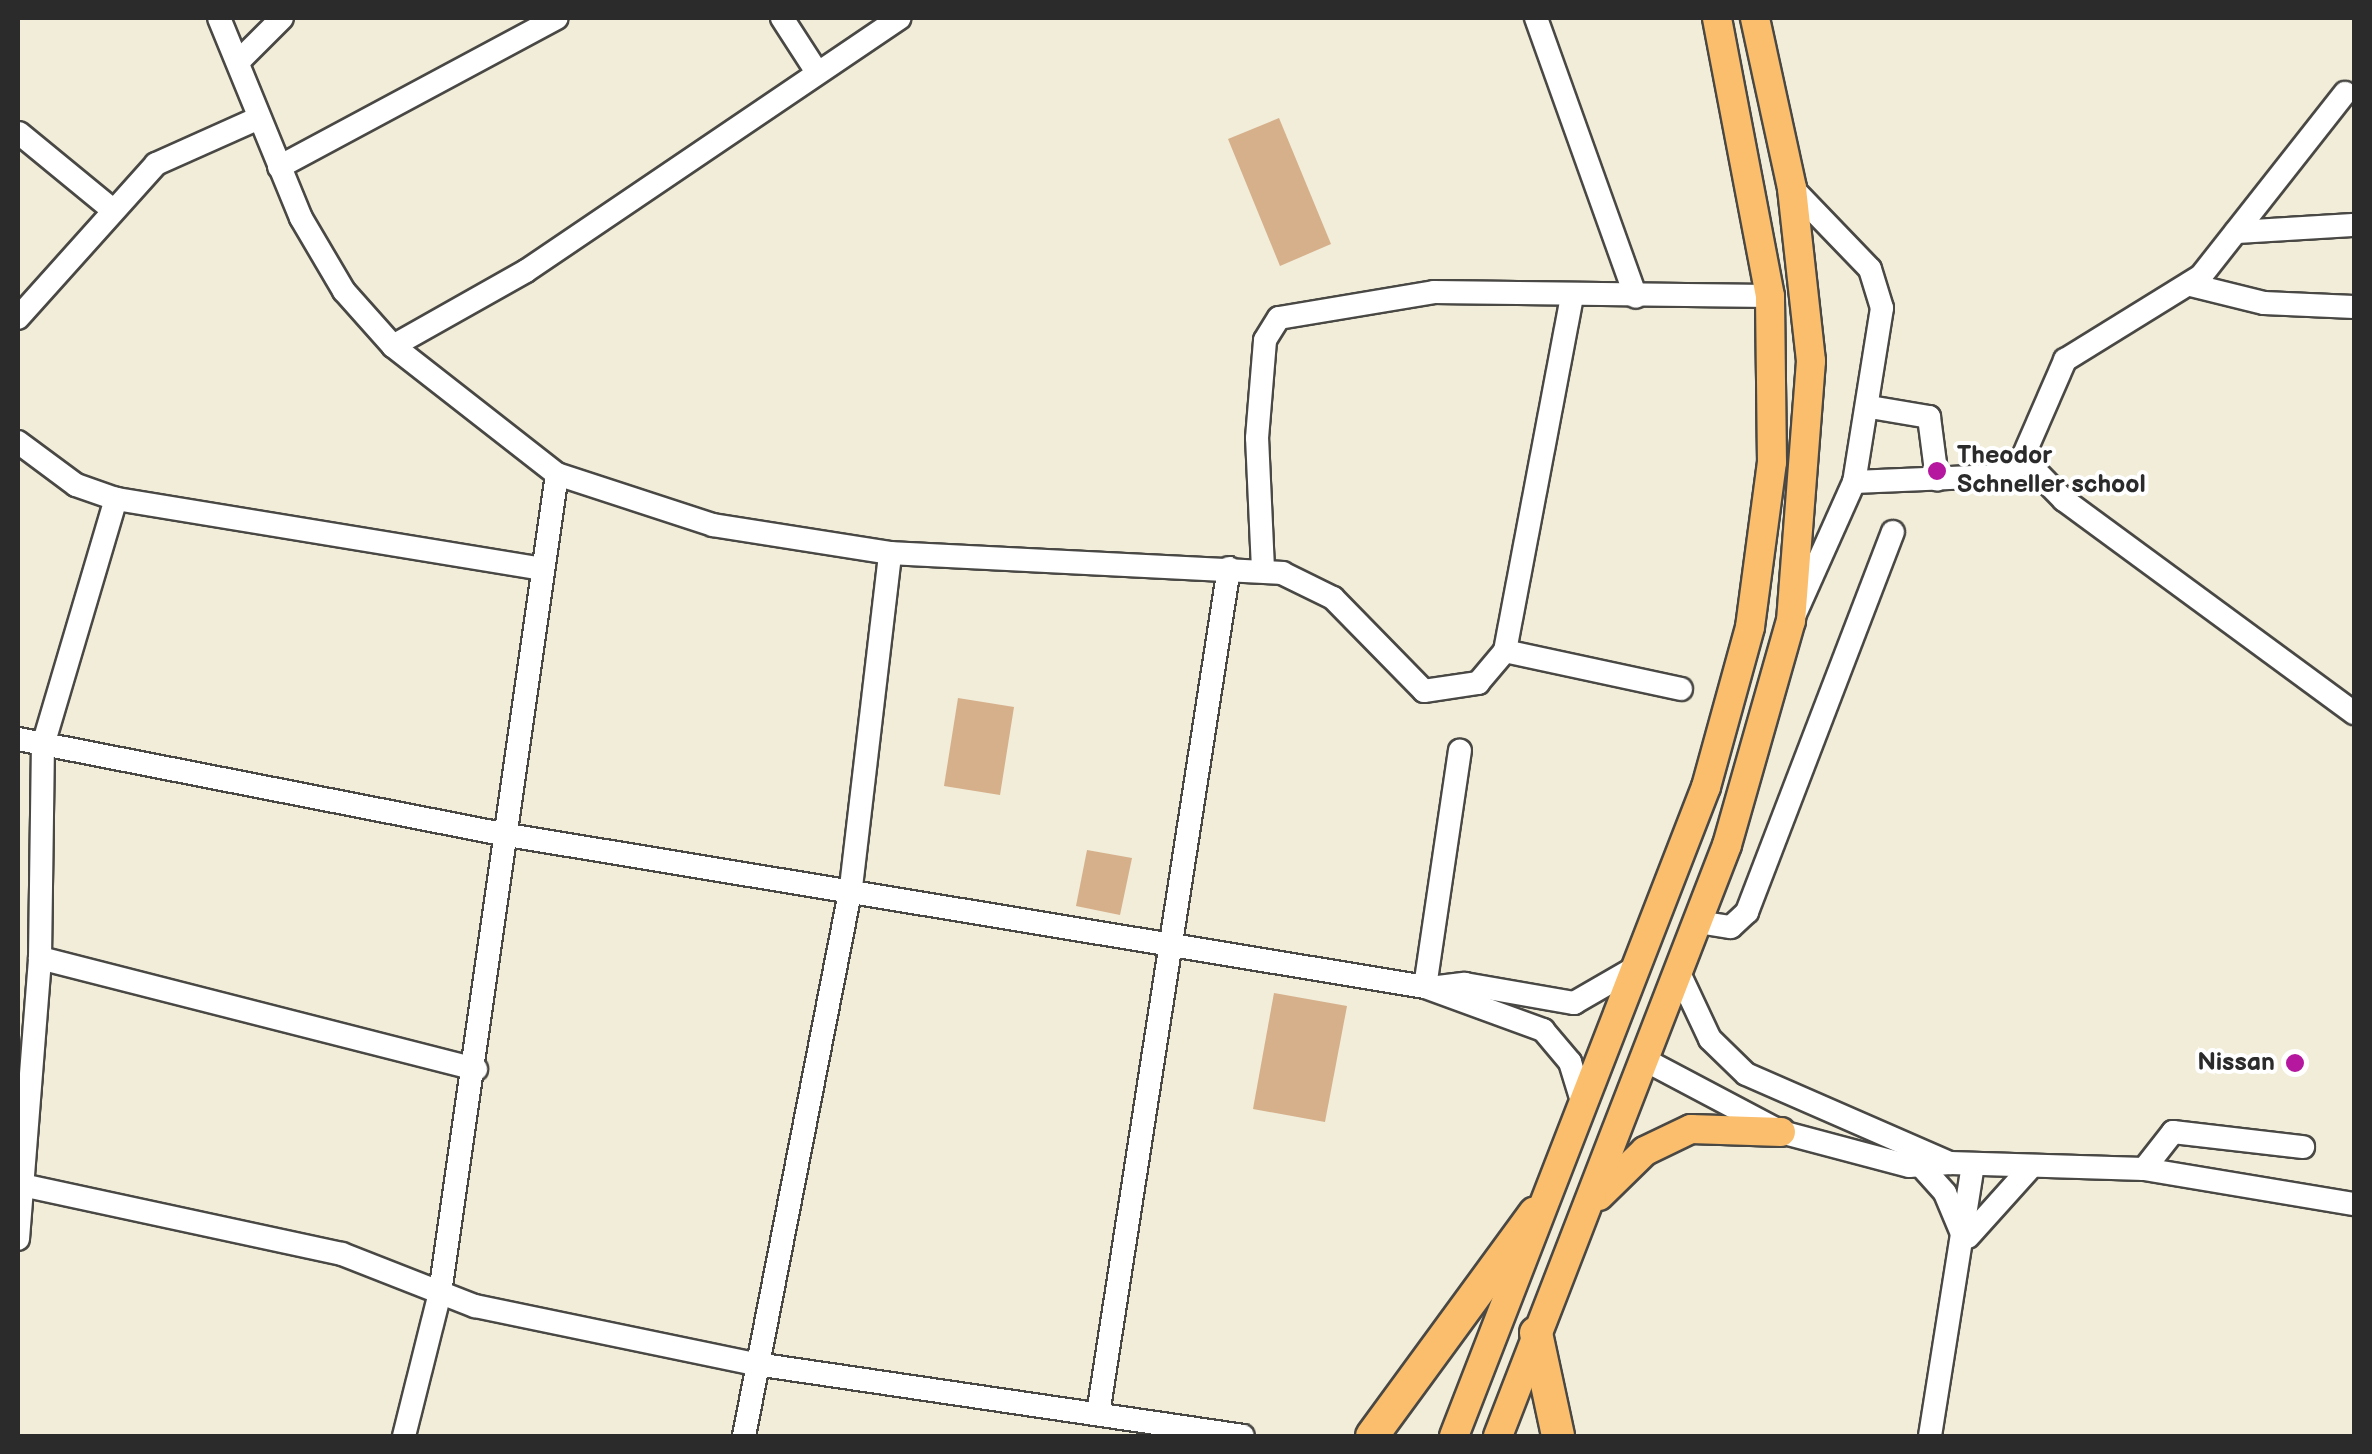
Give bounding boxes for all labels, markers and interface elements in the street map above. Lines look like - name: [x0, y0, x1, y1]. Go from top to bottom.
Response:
- place label: Theodor Schneller school: [1957, 442, 2146, 501]
- marker: Theodor Schneller school: [1926, 460, 1948, 482]
- place label: Nissan: [2197, 1048, 2275, 1078]
- marker: Nissan: [2284, 1052, 2306, 1074]

